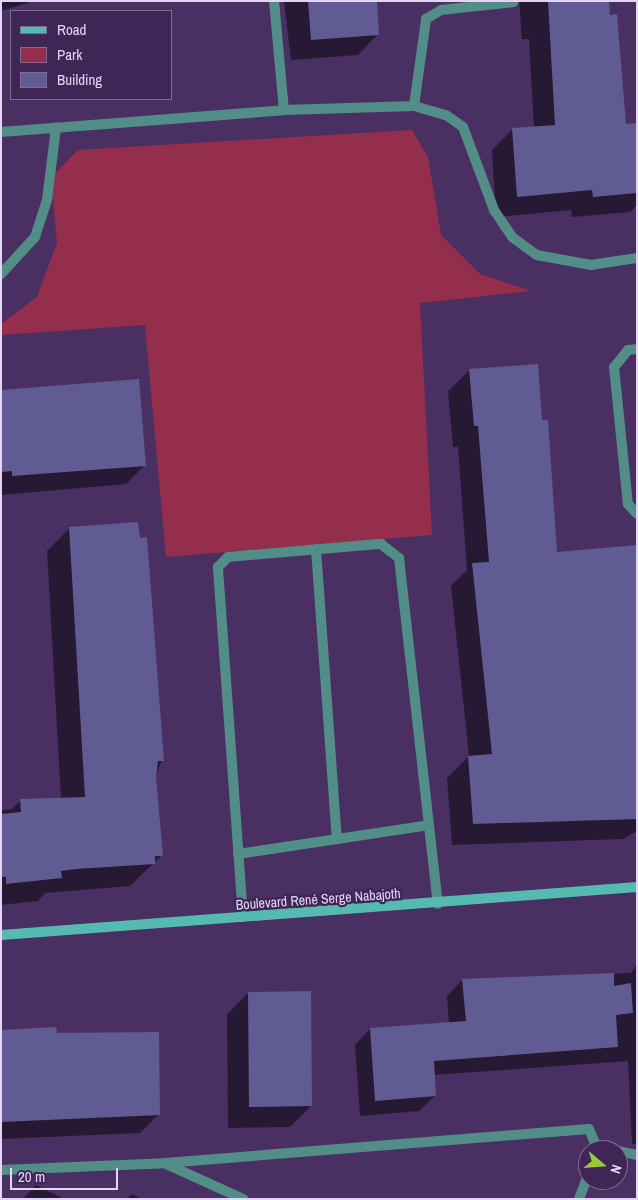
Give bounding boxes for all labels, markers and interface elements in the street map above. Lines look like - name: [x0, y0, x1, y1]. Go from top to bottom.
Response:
- legend: [10, 10, 172, 100]
- text: Road: [57, 19, 86, 40]
- text: Park: [57, 44, 82, 65]
- text: Building: [57, 69, 102, 90]
- street label: Boulevard René Serge Nabajoth: [235, 885, 401, 913]
- north arrow: [578, 1140, 628, 1190]
- scale bar: [12, 1158, 120, 1190]
- text: N: [606, 1163, 626, 1176]
- text: 20 m: [18, 1166, 45, 1187]

